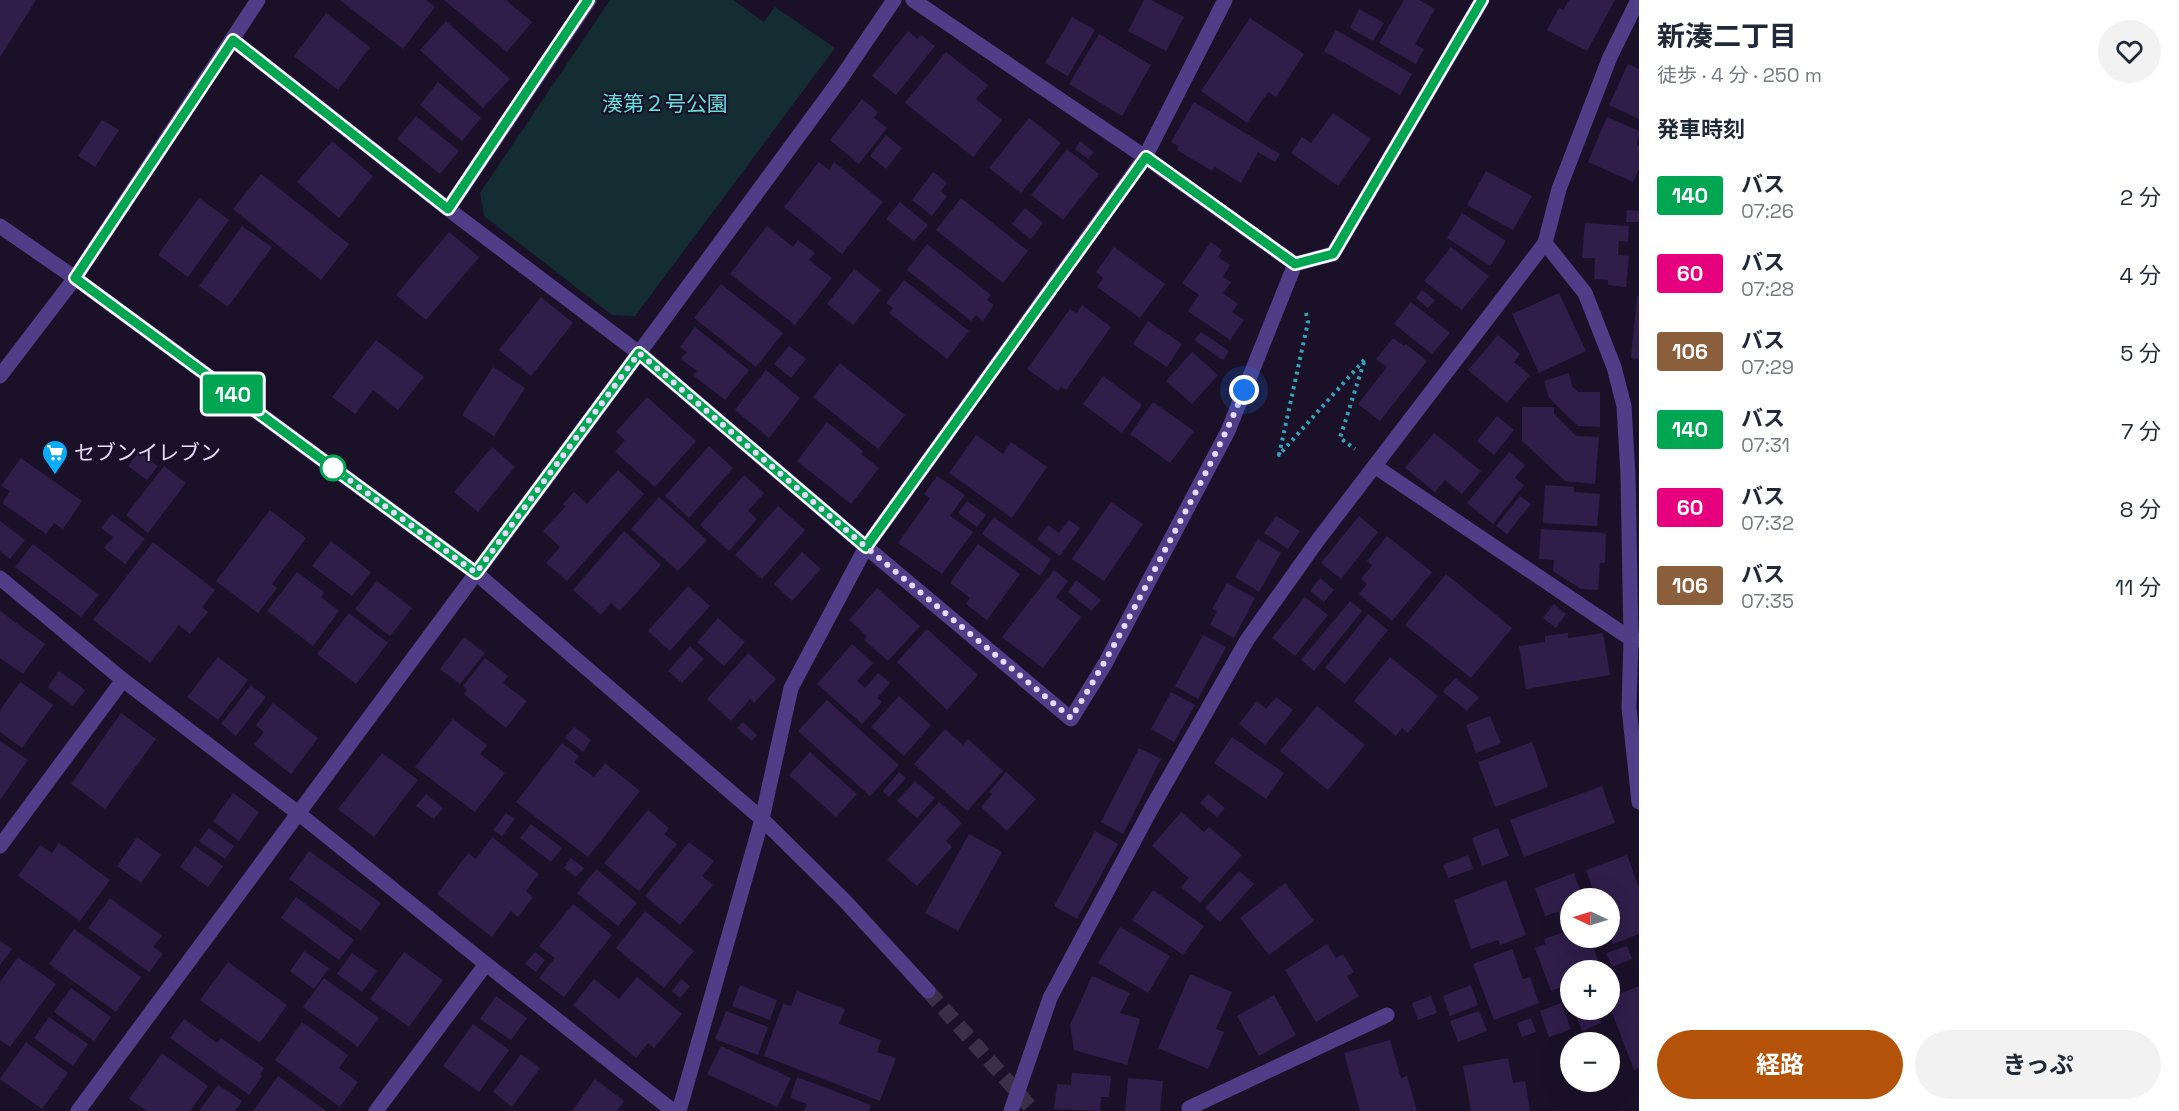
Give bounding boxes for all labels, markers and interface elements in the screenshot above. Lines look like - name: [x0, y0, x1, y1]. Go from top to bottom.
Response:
- text: 新湊二丁目: [1657, 18, 1797, 54]
- button: heart: [2098, 20, 2161, 83]
- text: 徒歩 · 4 分 · 250 m: [1657, 62, 1822, 88]
- park label: 湊第２号公園: [602, 90, 728, 117]
- text: 発車時刻: [1657, 115, 1745, 143]
- text: バス: [1741, 170, 1785, 198]
- text: 140: [1672, 182, 1708, 209]
- text: 2 分: [2120, 183, 2161, 211]
- text: 07:26: [1741, 198, 1794, 224]
- text: バス: [1741, 248, 1785, 276]
- text: 60: [1677, 260, 1703, 287]
- text: 4 分: [2120, 261, 2161, 289]
- text: 07:28: [1741, 276, 1794, 302]
- text: バス: [1741, 326, 1785, 354]
- text: 106: [1672, 338, 1708, 365]
- text: 5 分: [2120, 339, 2161, 367]
- text: 07:29: [1741, 354, 1794, 380]
- line badge: 140: [198, 374, 268, 414]
- your location: [1229, 375, 1259, 405]
- text: 140: [215, 381, 251, 408]
- text: バス: [1741, 404, 1785, 432]
- text: 140: [1672, 416, 1708, 443]
- text: 7 分: [2121, 417, 2161, 445]
- text: 07:31: [1741, 432, 1790, 458]
- supermarket icon: セブンイレブン: [40, 438, 70, 476]
- place label: セブンイレブン: [74, 439, 221, 466]
- unlabelled marker: [320, 455, 346, 481]
- text: バス: [1741, 482, 1785, 510]
- text: 60: [1677, 494, 1703, 521]
- text: 8 分: [2120, 495, 2161, 523]
- text: 07:32: [1741, 510, 1794, 536]
- text: バス: [1741, 560, 1785, 588]
- text: 106: [1672, 572, 1708, 599]
- text: 11 分: [2115, 573, 2161, 601]
- text: 07:35: [1741, 588, 1794, 614]
- north arrow: [1560, 888, 1620, 948]
- map controls: [1560, 888, 1620, 1092]
- button: +: [1560, 960, 1620, 1020]
- button: 経路: [1657, 1030, 1903, 1099]
- button: きっぷ: [1915, 1030, 2161, 1099]
- button: −: [1560, 1032, 1620, 1092]

